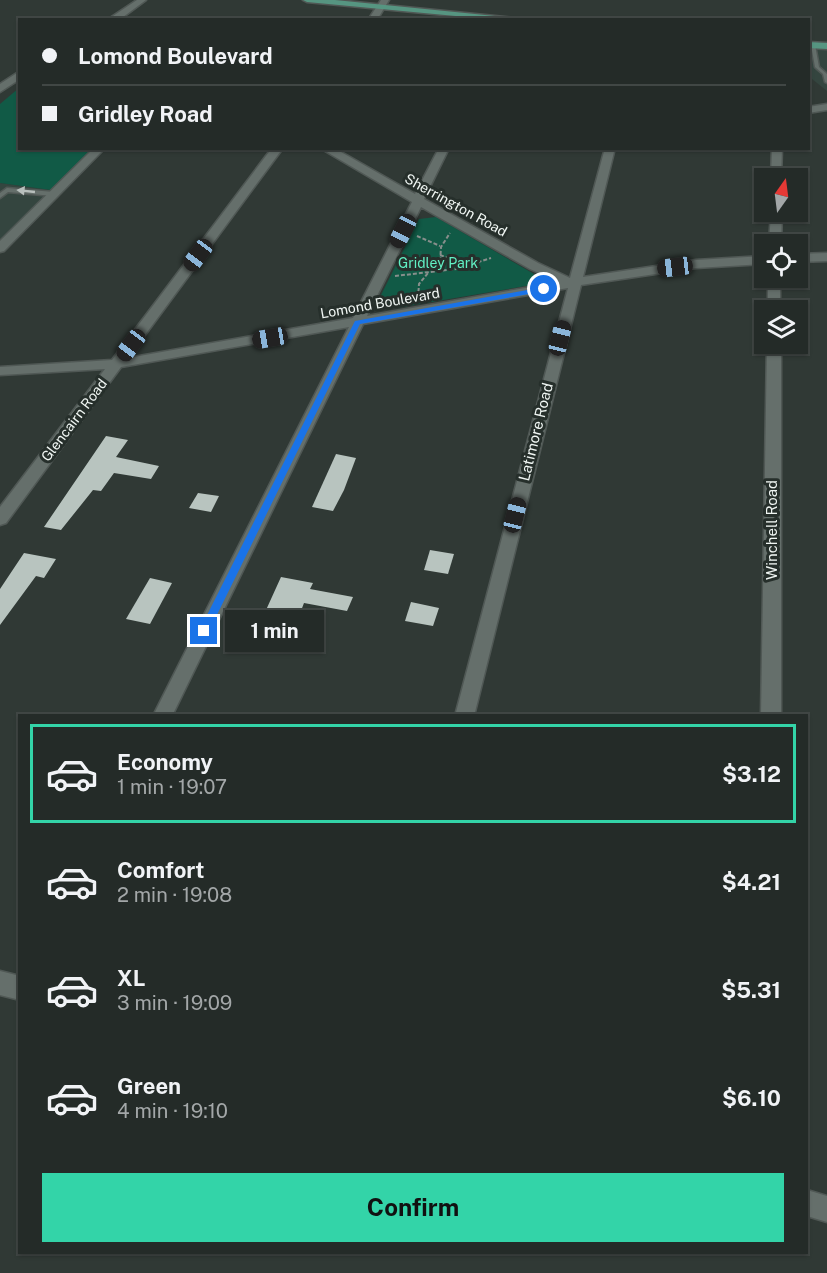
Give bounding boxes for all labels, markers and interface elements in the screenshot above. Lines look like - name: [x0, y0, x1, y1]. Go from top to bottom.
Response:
- text: Lomond Boulevard: [78, 43, 273, 69]
- text: Gridley Road: [78, 101, 213, 127]
- north arrow: [754, 168, 808, 222]
- map controls: [754, 168, 808, 354]
- street label: Sherrington Road: [402, 170, 510, 240]
- one-way arrow: [16, 186, 35, 196]
- car: [387, 211, 419, 251]
- button: locate: [754, 234, 808, 288]
- car: [180, 235, 216, 275]
- park label: Gridley Park: [398, 255, 478, 271]
- car: [656, 256, 694, 278]
- route start: [530, 275, 557, 302]
- street label: Lomond Boulevard: [319, 285, 441, 321]
- button: layers: [754, 300, 808, 354]
- car: [547, 318, 573, 358]
- car: [113, 325, 149, 365]
- car: [251, 326, 289, 350]
- street label: Glencairn Road: [38, 376, 110, 464]
- street label: Latimore Road: [515, 381, 556, 483]
- street label: Winchell Road: [763, 480, 780, 580]
- car: [502, 495, 528, 535]
- callout: 1 min: [225, 610, 324, 652]
- route end: [190, 617, 217, 644]
- text: 1 min: [250, 619, 299, 643]
- icon: car: [45, 747, 99, 801]
- text: Economy: [117, 749, 213, 775]
- text: $3.12: [722, 761, 781, 787]
- text: 1 min · 19:07: [117, 775, 227, 799]
- icon: car: [45, 855, 99, 909]
- text: Comfort: [117, 857, 204, 883]
- text: $4.21: [722, 869, 781, 895]
- text: 2 min · 19:08: [117, 883, 232, 907]
- icon: car: [45, 963, 99, 1017]
- text: XL: [117, 965, 145, 991]
- text: $5.31: [721, 977, 781, 1003]
- text: 3 min · 19:09: [117, 991, 232, 1015]
- icon: car: [45, 1071, 99, 1125]
- text: Green: [117, 1073, 181, 1099]
- text: $6.10: [722, 1085, 781, 1111]
- text: 4 min · 19:10: [117, 1099, 228, 1123]
- button: Confirm: [42, 1173, 784, 1242]

